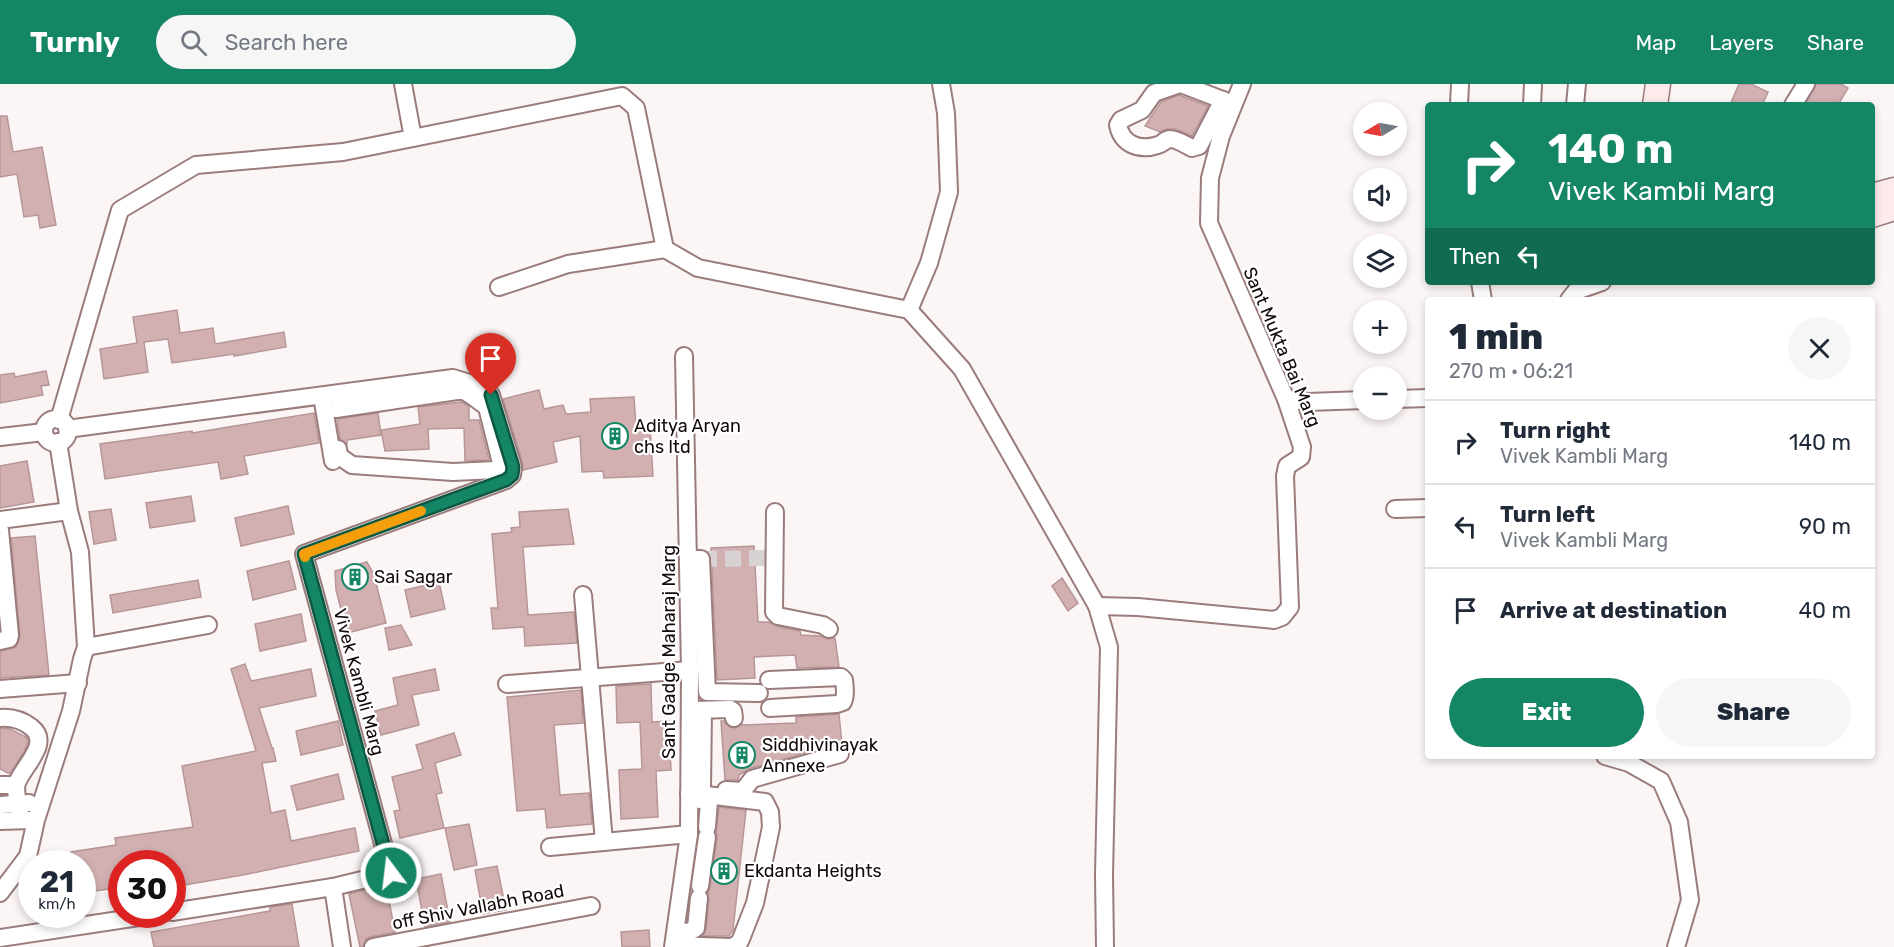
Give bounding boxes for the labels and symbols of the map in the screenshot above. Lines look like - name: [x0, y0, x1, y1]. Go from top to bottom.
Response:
- north arrow: [1353, 102, 1407, 156]
- street label: Sant Mukta Bai Marg: [1238, 264, 1326, 430]
- pin: [465, 333, 516, 395]
- place label: Aditya Aryan chs ltd: [634, 415, 741, 458]
- building icon: Aditya Aryan chs ltd: [600, 421, 630, 451]
- street label: Sant Gadge Maharaj Marg: [658, 545, 680, 759]
- building icon: Sai Sagar: [340, 562, 370, 592]
- place label: Sai Sagar: [374, 566, 453, 588]
- street label: Vivek Kambli Marg: [329, 606, 389, 758]
- place label: Siddhivinayak Annexe: [762, 734, 879, 777]
- building icon: Siddhivinayak Annexe: [727, 740, 757, 770]
- position arrow: [359, 841, 423, 905]
- speed limit sign: 30: [108, 850, 186, 928]
- building icon: Ekdanta Heights: [709, 856, 739, 886]
- place label: Ekdanta Heights: [744, 860, 882, 882]
- street label: off Shiv Vallabh Road: [390, 880, 566, 934]

